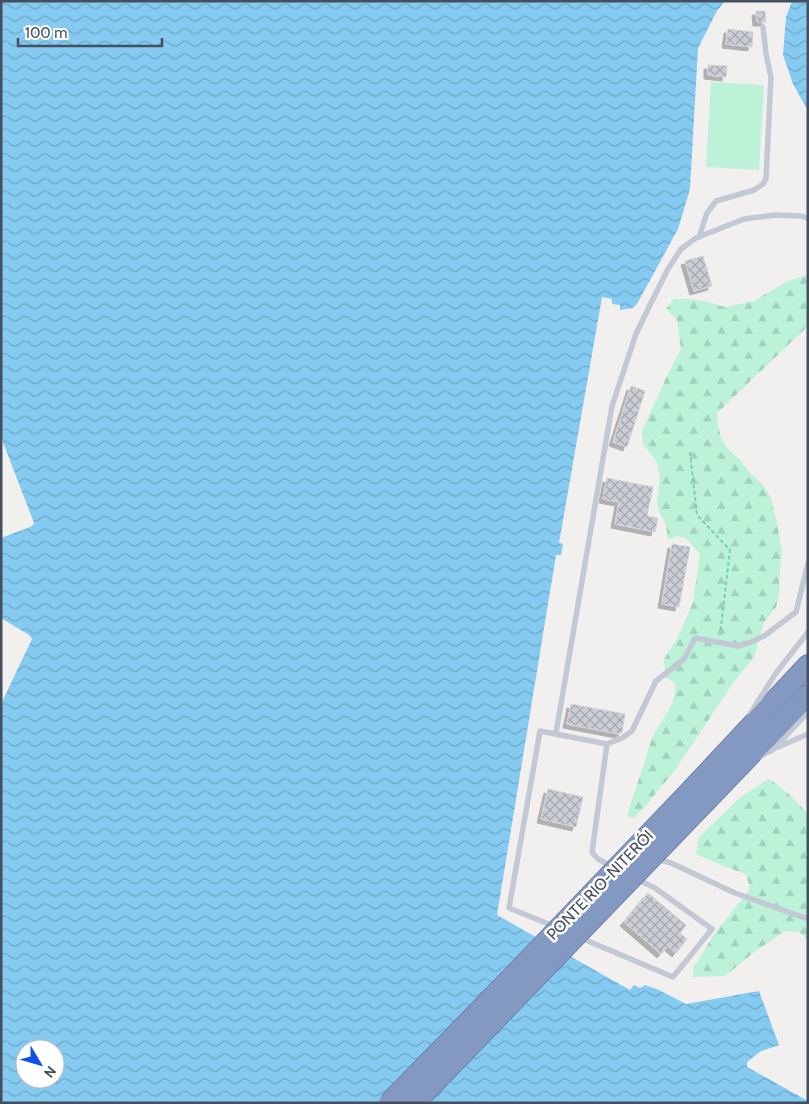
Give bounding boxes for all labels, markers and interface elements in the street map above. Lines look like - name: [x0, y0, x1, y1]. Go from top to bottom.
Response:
- scale bar: [18, 15, 161, 47]
- text: 100 m: [25, 24, 67, 42]
- street label: PONTE RIO-NITERÓI: [543, 826, 657, 944]
- north arrow: [15, 1039, 65, 1089]
- text: N: [40, 1063, 60, 1081]

